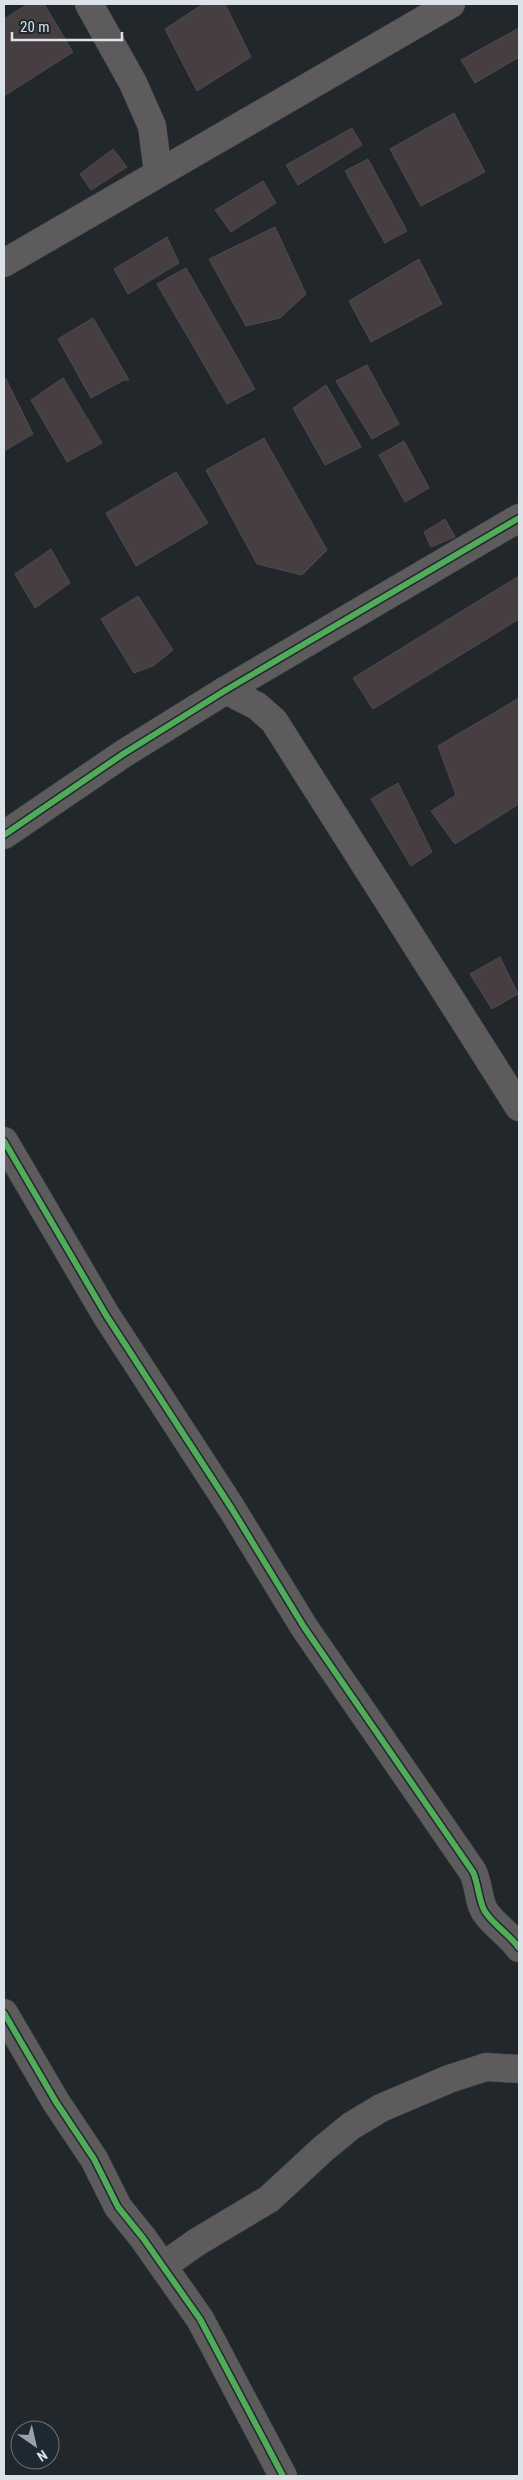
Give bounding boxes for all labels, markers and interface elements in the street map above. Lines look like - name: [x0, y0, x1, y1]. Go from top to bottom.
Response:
- scale bar: [12, 10, 122, 42]
- text: 20 m: [20, 18, 50, 36]
- north arrow: [10, 2420, 60, 2470]
- text: N: [34, 2447, 50, 2465]

